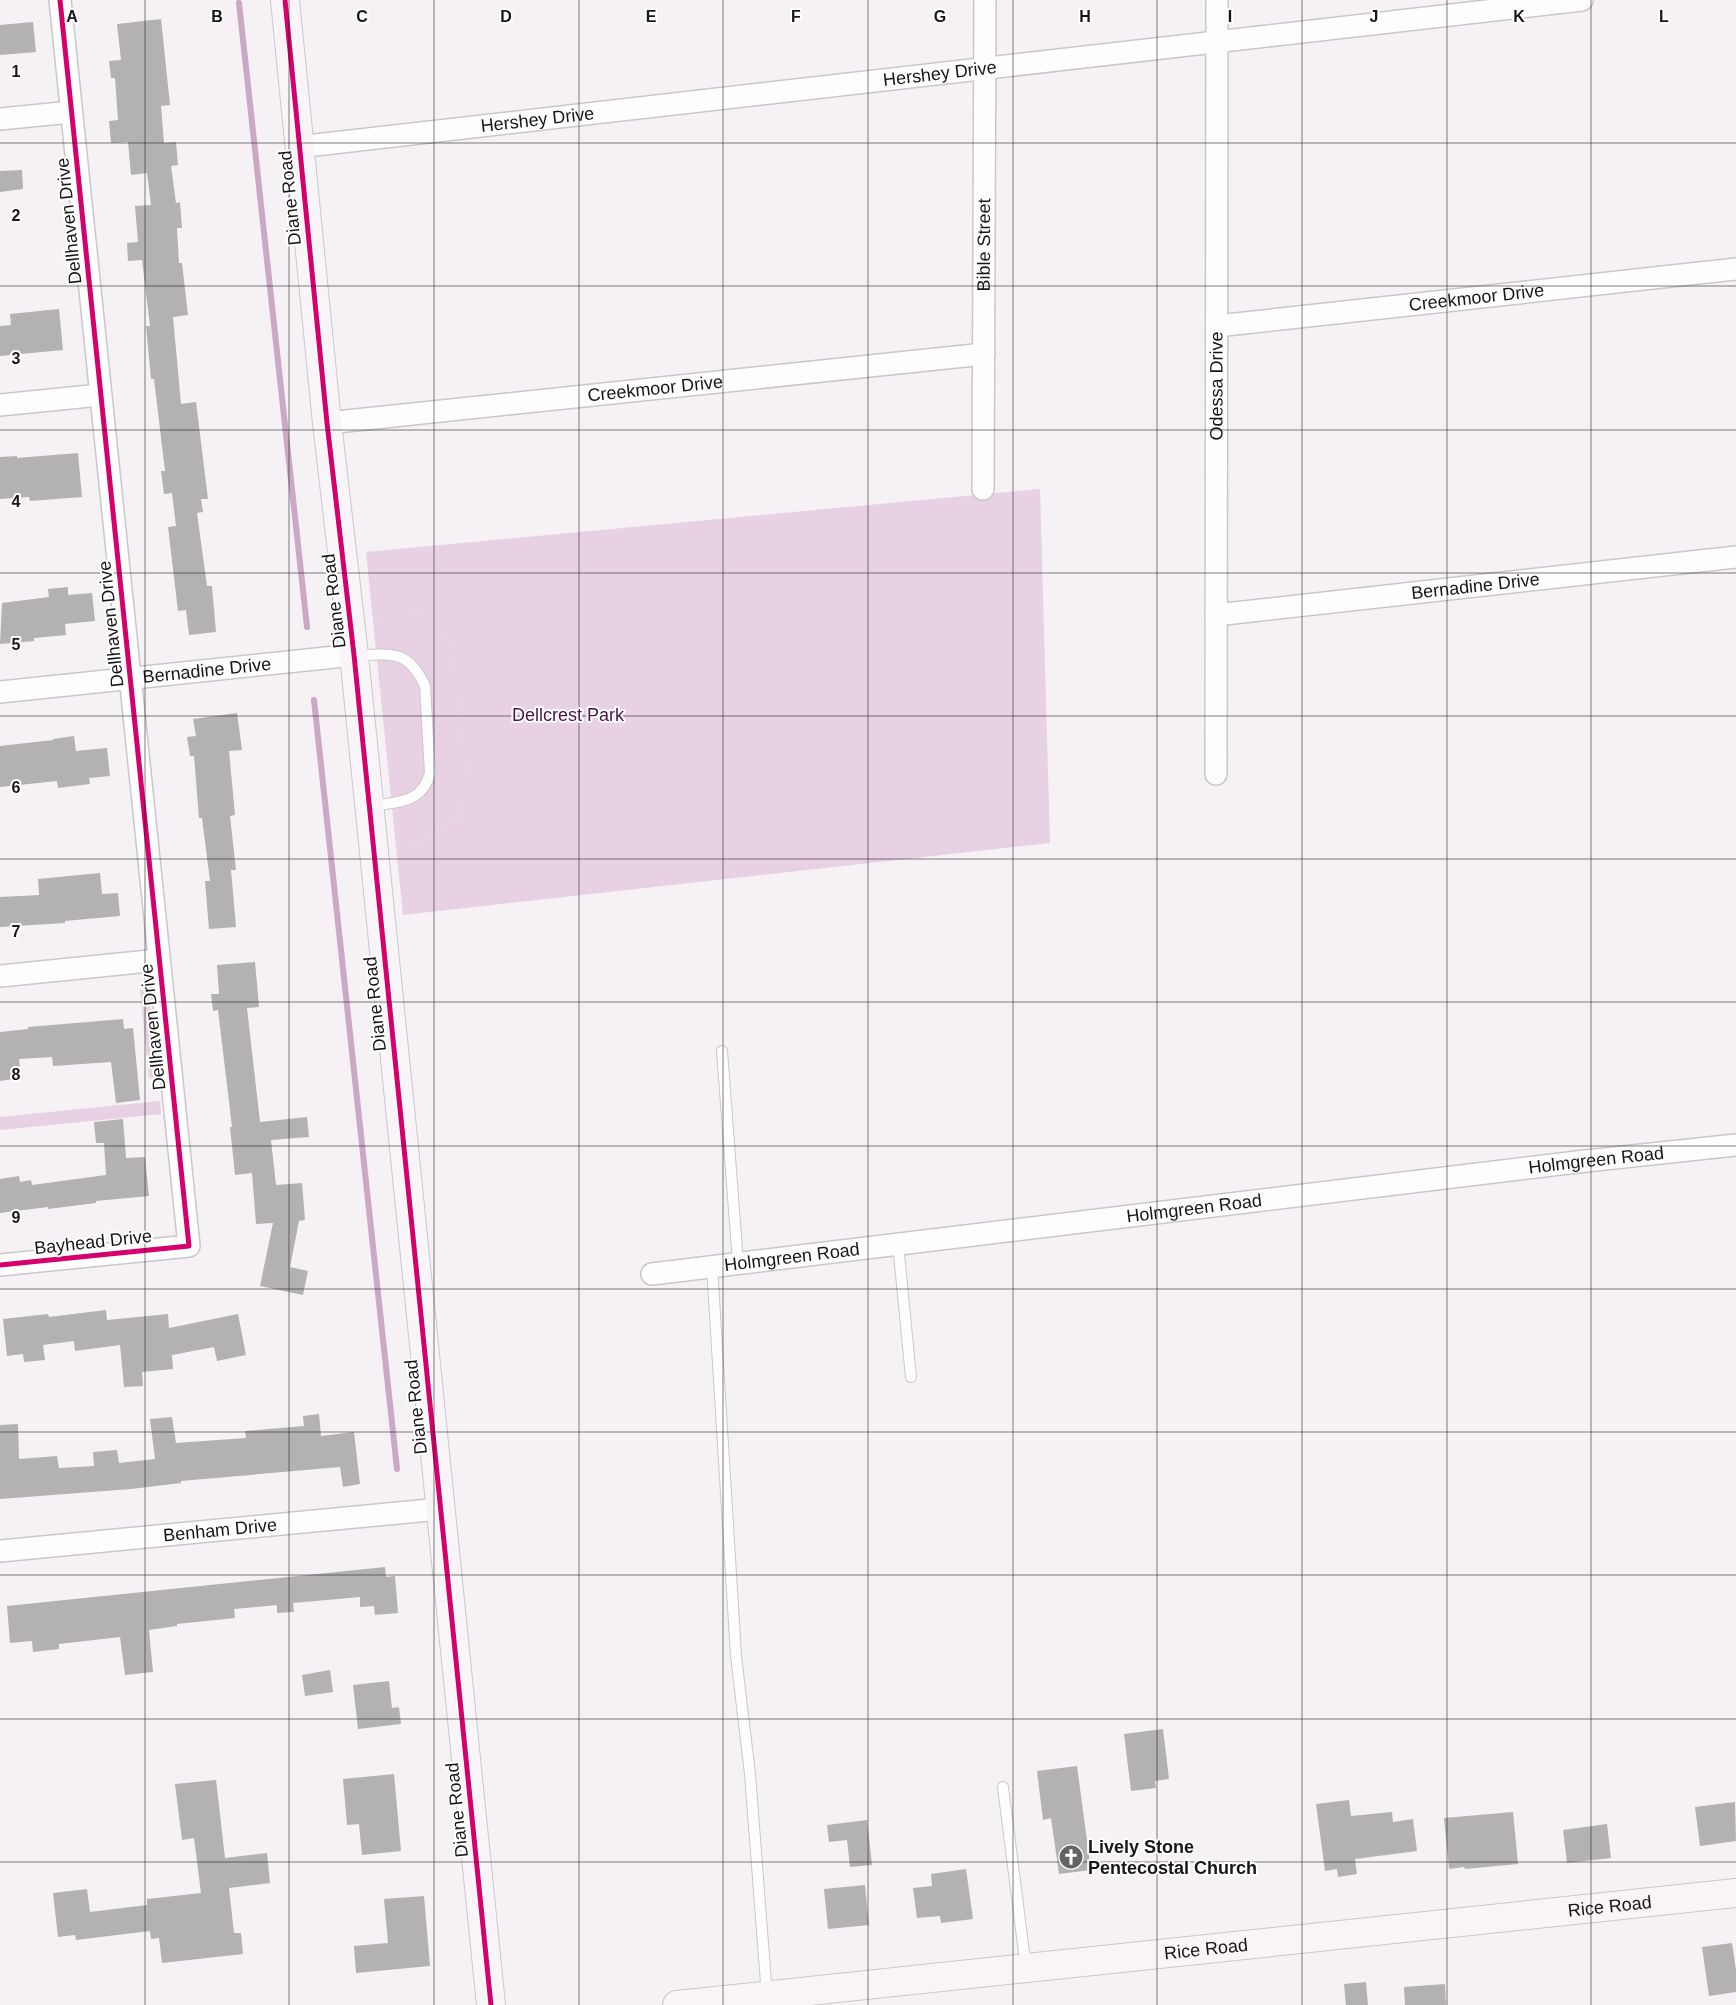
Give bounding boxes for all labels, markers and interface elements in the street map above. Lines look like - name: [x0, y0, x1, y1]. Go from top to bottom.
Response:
- text: A: [66, 8, 78, 25]
- text: B: [211, 8, 223, 25]
- text: C: [356, 8, 368, 25]
- text: D: [500, 8, 512, 25]
- text: E: [646, 8, 657, 25]
- text: F: [791, 8, 801, 25]
- text: G: [934, 8, 946, 25]
- text: H: [1079, 8, 1091, 25]
- text: I: [1228, 8, 1232, 25]
- text: J: [1370, 8, 1378, 25]
- text: K: [1513, 8, 1525, 25]
- text: L: [1659, 8, 1669, 25]
- street label: Hershey Drive: [882, 57, 998, 90]
- text: 1: [12, 63, 21, 80]
- street label: Hershey Drive: [480, 103, 595, 136]
- street label: Diane Road: [275, 150, 305, 246]
- street label: Dellhaven Drive: [52, 157, 86, 285]
- street label: Bible Street: [974, 198, 994, 292]
- text: 2: [12, 207, 21, 224]
- street label: Creekmoor Drive: [1408, 280, 1545, 315]
- street label: Odessa Drive: [1206, 331, 1227, 441]
- text: 3: [12, 350, 21, 367]
- street label: Creekmoor Drive: [586, 371, 724, 406]
- text: 4: [12, 493, 21, 510]
- street label: Diane Road: [318, 553, 350, 649]
- street label: Dellhaven Drive: [94, 560, 128, 688]
- street label: Bernadine Drive: [1410, 569, 1541, 603]
- text: 5: [12, 636, 21, 653]
- street label: Bernadine Drive: [142, 654, 272, 687]
- park label: Dellcrest Park: [512, 705, 625, 725]
- text: 6: [12, 779, 21, 796]
- text: 7: [12, 923, 21, 940]
- street label: Diane Road: [360, 956, 390, 1052]
- street label: Dellhaven Drive: [136, 963, 170, 1091]
- text: 8: [12, 1066, 21, 1083]
- street label: Holmgreen Road: [1527, 1143, 1665, 1178]
- street label: Holmgreen Road: [1125, 1190, 1263, 1226]
- text: 9: [12, 1209, 21, 1226]
- street label: Bayhead Drive: [33, 1226, 153, 1258]
- street label: Holmgreen Road: [723, 1239, 861, 1275]
- street label: Diane Road: [401, 1359, 431, 1455]
- street label: Benham Drive: [162, 1515, 278, 1545]
- street label: Diane Road: [442, 1762, 472, 1858]
- place label: Lively Stone Pentecostal Church: [1088, 1837, 1257, 1878]
- church icon: Lively Stone Pentecostal Church: [1058, 1844, 1084, 1870]
- street label: Rice Road: [1567, 1892, 1653, 1921]
- street label: Rice Road: [1163, 1935, 1249, 1963]

